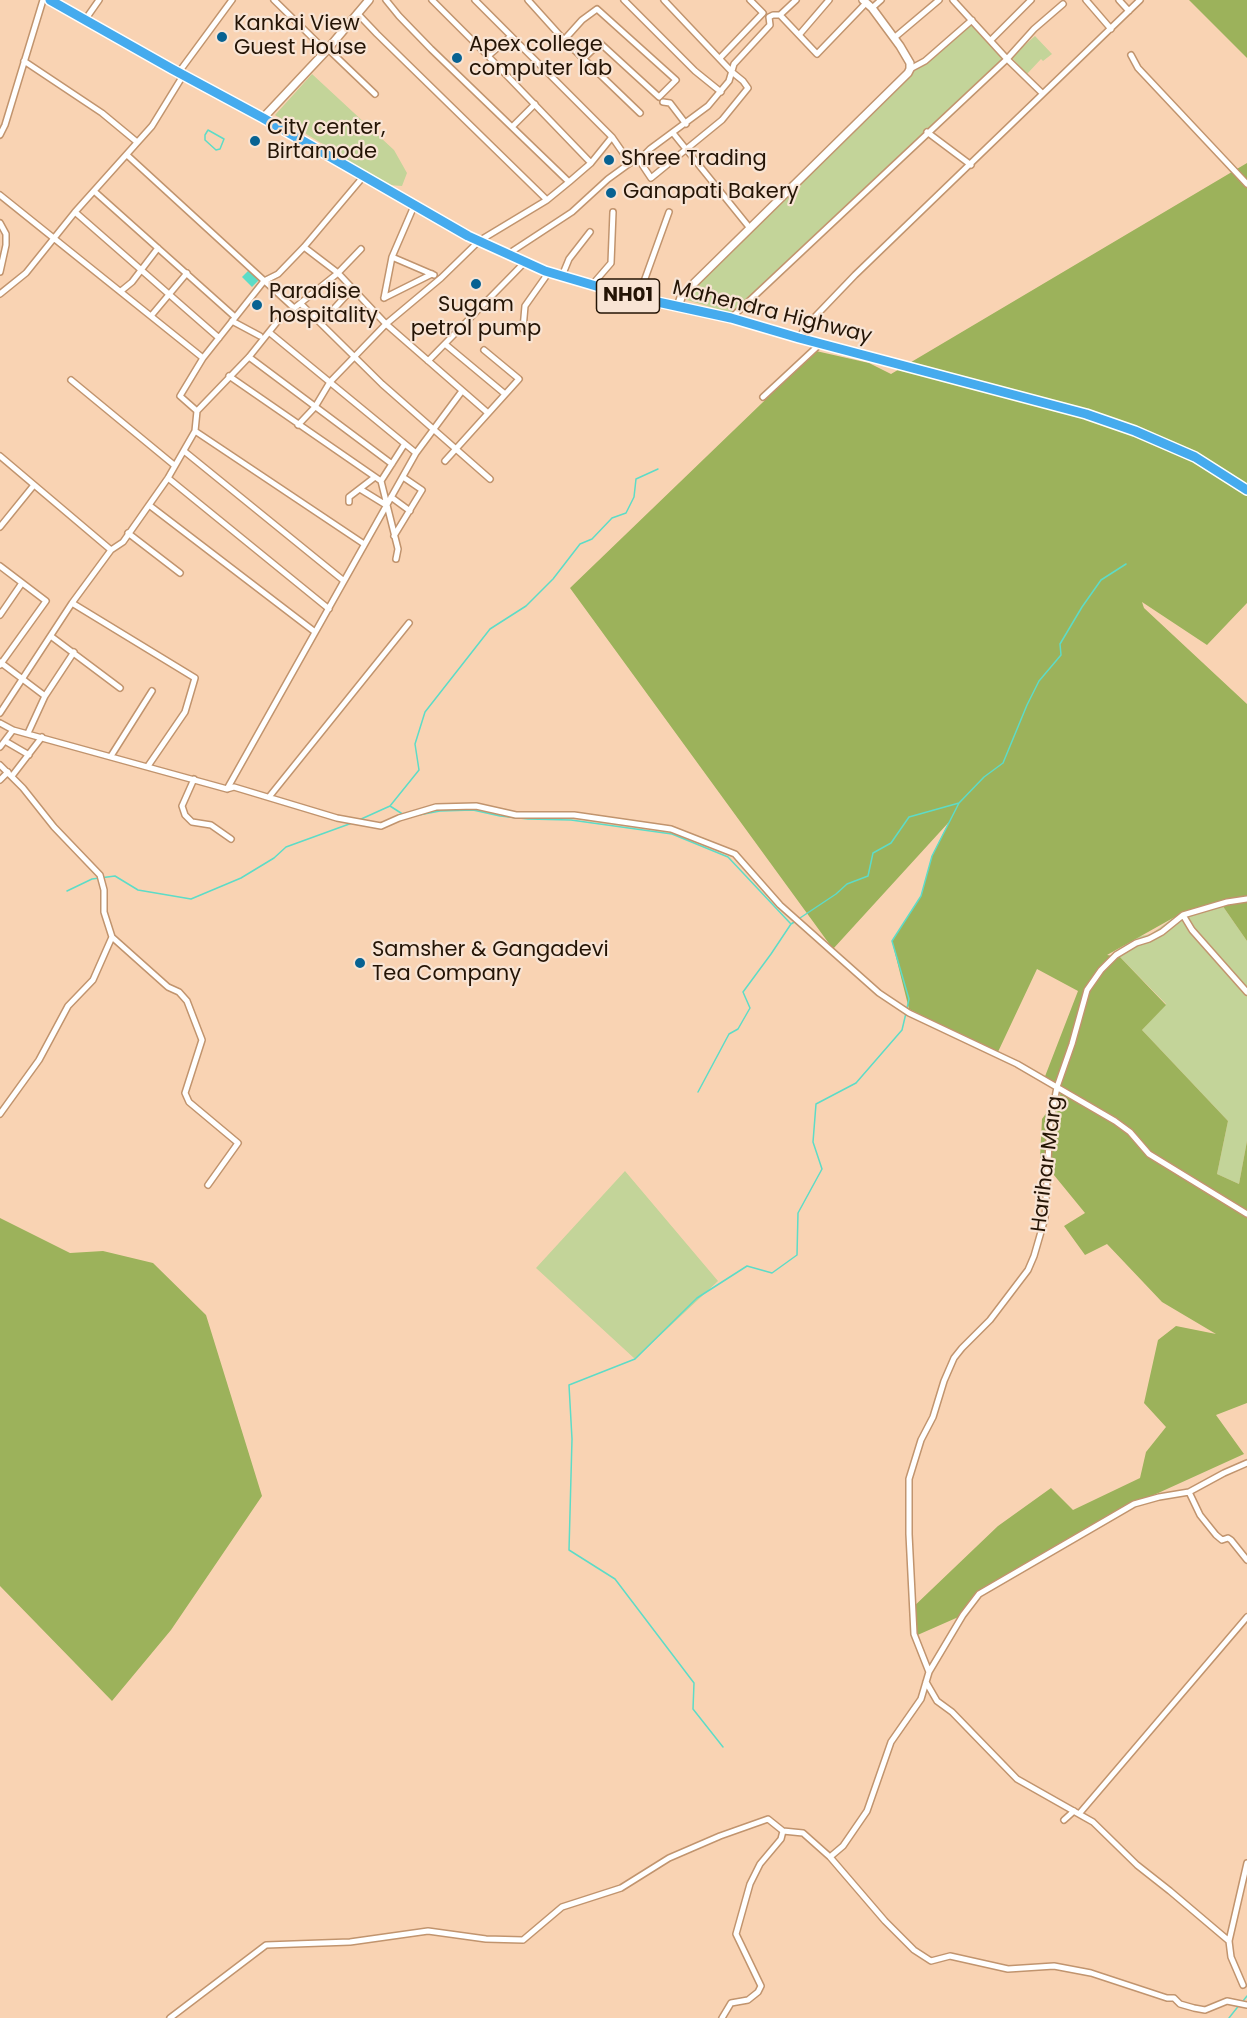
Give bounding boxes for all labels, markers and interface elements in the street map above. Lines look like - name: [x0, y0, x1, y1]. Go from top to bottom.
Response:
- place label: Kankai View Guest House: [234, 12, 366, 62]
- marker: Kankai View Guest House: [215, 30, 229, 44]
- place label: Apex college computer lab: [469, 33, 612, 83]
- marker: Apex college computer lab: [450, 51, 464, 65]
- place label: City center, Birtamode: [267, 116, 385, 166]
- marker: City center, Birtamode: [248, 134, 262, 148]
- place label: Shree Trading: [621, 147, 767, 173]
- marker: Shree Trading: [602, 153, 616, 167]
- place label: Ganapati Bakery: [623, 180, 799, 206]
- marker: Ganapati Bakery: [604, 186, 618, 200]
- street label: Mahendra Highway: [670, 276, 874, 350]
- marker: Sugam petrol pump: [469, 277, 483, 291]
- road number: NH01: [596, 279, 660, 313]
- place label: Paradise hospitality: [269, 280, 378, 330]
- place label: Sugam petrol pump: [411, 293, 541, 343]
- marker: Paradise hospitality: [250, 298, 264, 312]
- place label: Samsher & Gangadevi Tea Company: [372, 938, 609, 988]
- marker: Samsher & Gangadevi Tea Company: [353, 956, 367, 970]
- street label: Harihar Marg: [1027, 1094, 1069, 1234]

